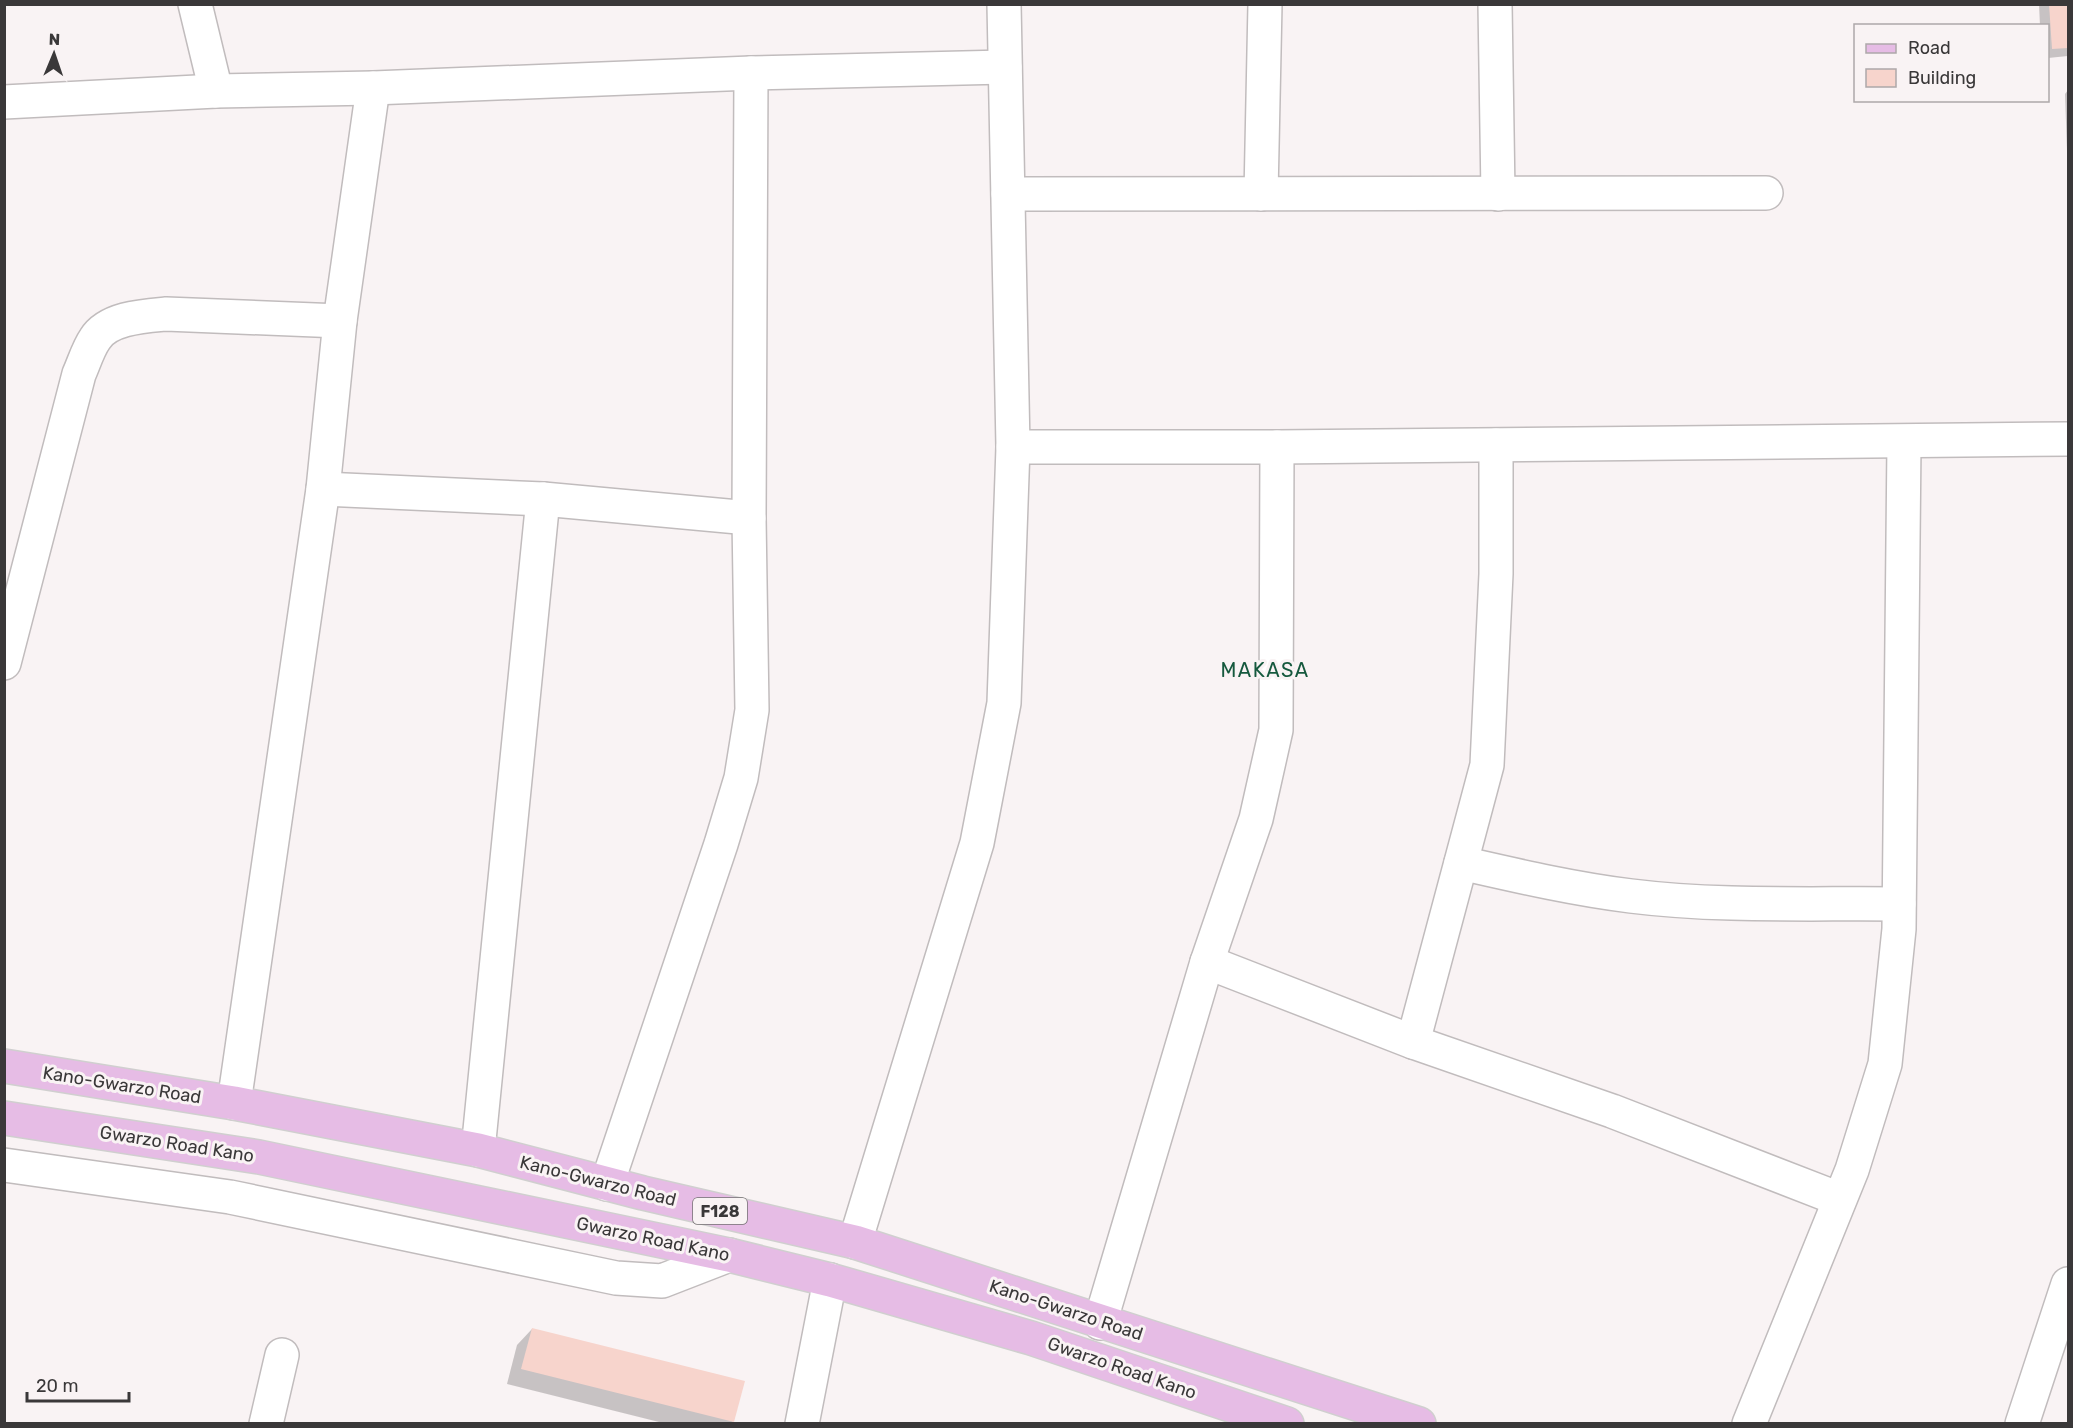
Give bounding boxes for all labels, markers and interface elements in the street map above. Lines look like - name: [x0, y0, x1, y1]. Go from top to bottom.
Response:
- north arrow: [24, 24, 84, 84]
- legend: [1854, 24, 2049, 102]
- text: N: [48, 30, 61, 49]
- text: Road: [1908, 37, 1951, 59]
- text: Building: [1908, 67, 1976, 89]
- district label: MAKASA: [1220, 658, 1310, 682]
- street label: Kano-Gwarzo Road: [41, 1062, 203, 1108]
- street label: Gwarzo Road Kano: [98, 1121, 256, 1167]
- street label: Kano-Gwarzo Road: [518, 1151, 678, 1211]
- road number: F128: [693, 1198, 747, 1224]
- street label: Gwarzo Road Kano: [574, 1212, 732, 1266]
- street label: Kano-Gwarzo Road: [986, 1275, 1146, 1345]
- street label: Gwarzo Road Kano: [1045, 1332, 1199, 1404]
- scale bar: [27, 1365, 129, 1403]
- text: 20 m: [36, 1375, 78, 1397]

